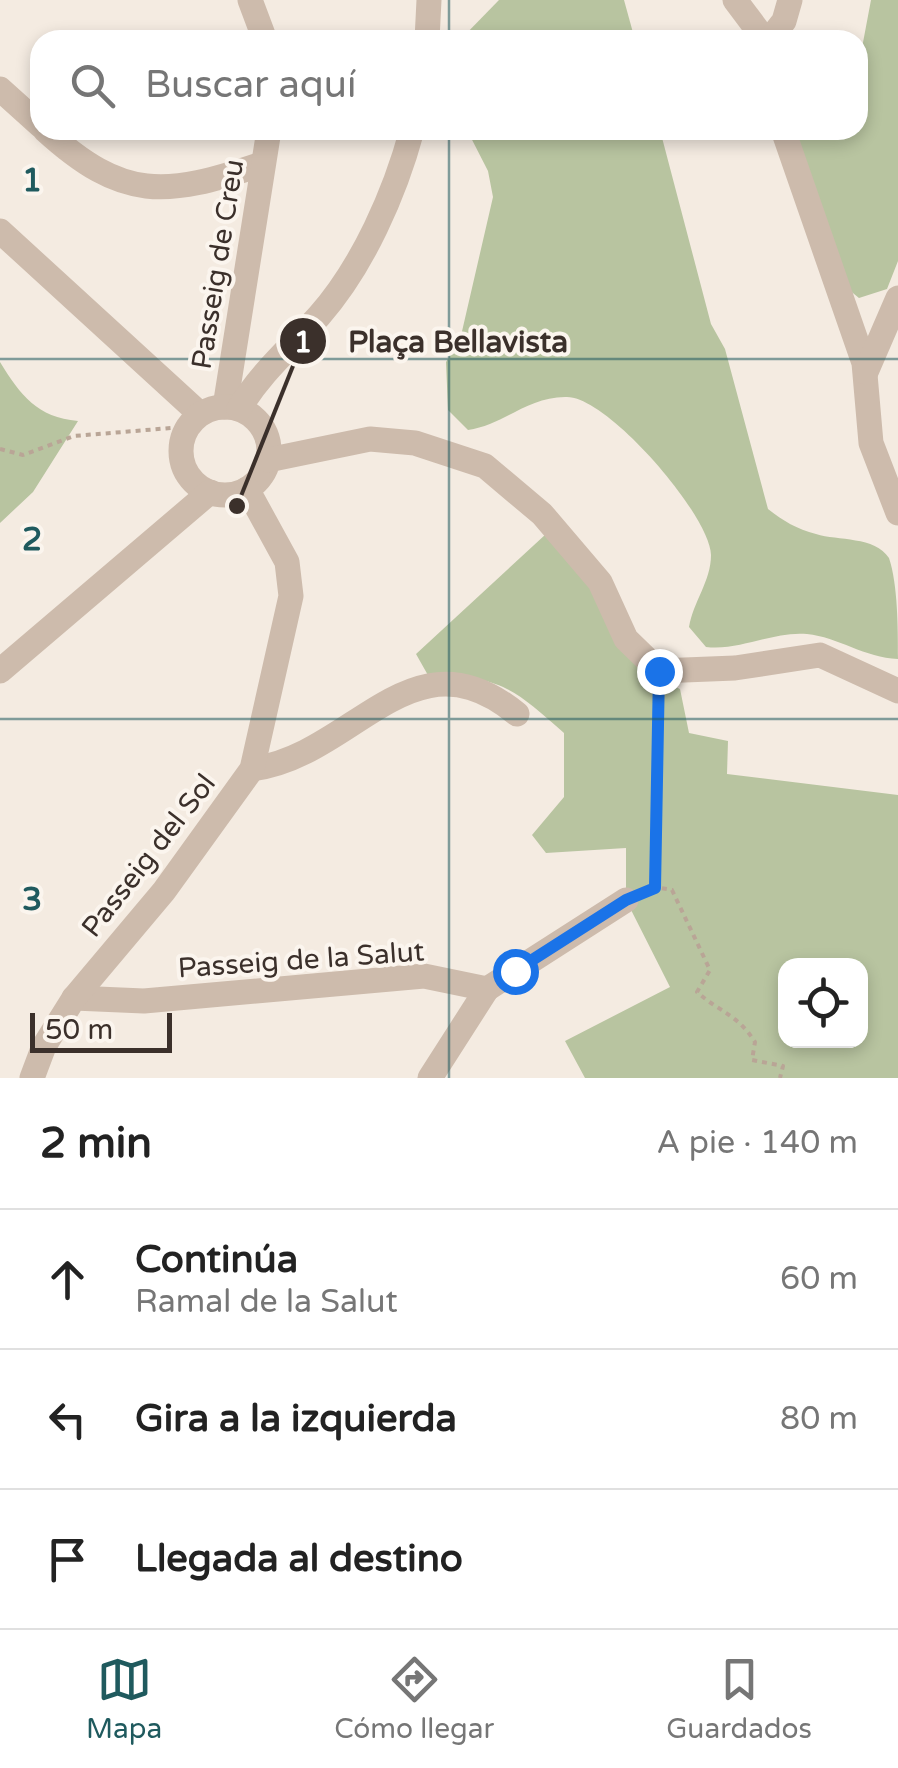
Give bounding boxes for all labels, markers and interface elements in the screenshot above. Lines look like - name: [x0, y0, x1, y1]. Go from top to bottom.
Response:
- search box: [30, 30, 868, 140]
- icon: search: [65, 58, 120, 113]
- text: Buscar aquí: [145, 62, 356, 108]
- street label: Passeig de Creu: [185, 157, 251, 371]
- text: 1: [22, 162, 42, 200]
- callout: Plaça Bellavista: [278, 311, 588, 371]
- text: 1: [294, 324, 312, 361]
- text: Plaça Bellavista: [348, 324, 568, 361]
- text: 2: [22, 521, 42, 559]
- route end: [637, 649, 683, 695]
- street label: Passeig del Sol: [75, 767, 223, 944]
- text: 3: [22, 881, 42, 919]
- street label: Passeig de la Salut: [177, 934, 426, 986]
- route start: [493, 949, 539, 995]
- map controls: [778, 958, 868, 1048]
- button: locate: [778, 958, 868, 1048]
- scale bar: [30, 1008, 172, 1052]
- text: 50 m: [45, 1013, 113, 1047]
- text: 2 min: [40, 1118, 152, 1169]
- text: A pie · 140 m: [657, 1124, 858, 1162]
- text: Continúa: [135, 1237, 298, 1283]
- icon: ahead: [40, 1252, 95, 1307]
- text: 60 m: [780, 1260, 858, 1298]
- text: Ramal de la Salut: [135, 1283, 398, 1321]
- icon: left: [40, 1392, 95, 1447]
- text: Gira a la izquierda: [135, 1396, 457, 1442]
- text: 80 m: [780, 1400, 858, 1438]
- icon: arrive: [40, 1532, 95, 1587]
- text: Llegada al destino: [135, 1536, 463, 1582]
- tab: Mapa: [86, 1652, 162, 1746]
- tab: Cómo llegar: [334, 1652, 494, 1746]
- tab: Guardados: [666, 1652, 812, 1746]

